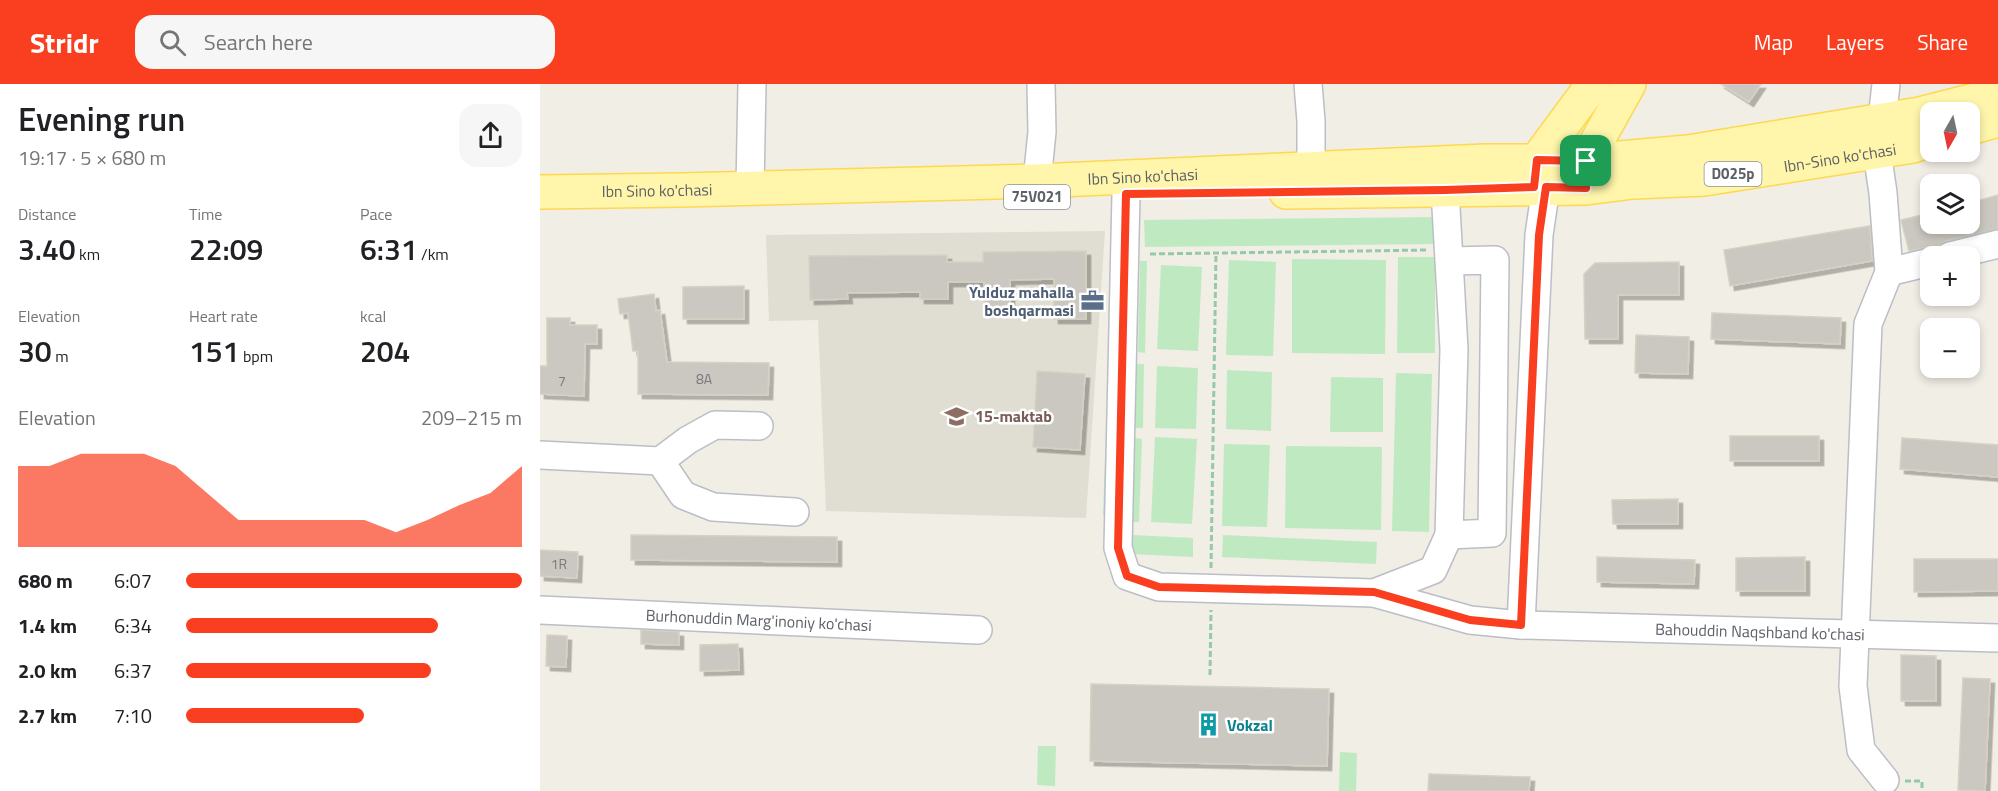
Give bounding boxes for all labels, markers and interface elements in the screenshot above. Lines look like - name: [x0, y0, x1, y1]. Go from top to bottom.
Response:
- search box: [135, 15, 555, 69]
- text: Stridr: [30, 21, 99, 64]
- text: Search here: [204, 25, 313, 59]
- icon: search: [156, 26, 189, 59]
- text: Map: [1754, 26, 1793, 58]
- text: Layers: [1826, 26, 1884, 58]
- text: Share: [1917, 26, 1968, 58]
- text: Evening run: [18, 94, 185, 144]
- north arrow: [1920, 102, 1980, 162]
- map controls: [1920, 102, 1980, 378]
- button: share: [459, 104, 522, 167]
- pin: [1560, 135, 1611, 186]
- street label: Ibn-Sino ko'chasi: [1782, 137, 1898, 178]
- text: 19:17 · 5 × 680 m: [18, 142, 166, 173]
- icon: arrive: [1569, 144, 1602, 177]
- street label: Ibn Sino ko'chasi: [1087, 162, 1199, 191]
- road number: D025p: [1704, 162, 1762, 186]
- button: layers: [1920, 174, 1980, 234]
- street label: Ibn Sino ko'chasi: [602, 177, 713, 203]
- road number: 75V021: [1004, 185, 1070, 209]
- text: Distance: [18, 202, 76, 226]
- text: Time: [189, 202, 222, 226]
- text: Pace: [360, 202, 392, 226]
- text: 3.40: [18, 226, 76, 272]
- text: 22:09: [189, 226, 263, 272]
- text: 6:31: [360, 226, 418, 272]
- text: km: [76, 242, 100, 266]
- text: /km: [418, 242, 449, 266]
- button: +: [1920, 246, 1980, 306]
- place label: Yulduz mahalla boshqarmasi: [969, 280, 1074, 322]
- office icon: Yulduz mahalla boshqarmasi: [1079, 288, 1105, 314]
- text: Elevation: [18, 304, 80, 328]
- text: Heart rate: [189, 304, 258, 328]
- text: kcal: [360, 304, 386, 328]
- button: −: [1920, 318, 1980, 378]
- text: 30: [18, 328, 52, 374]
- text: 151: [189, 328, 239, 374]
- text: 204: [360, 328, 410, 374]
- text: m: [52, 344, 69, 368]
- text: bpm: [239, 344, 273, 368]
- house number: 8A: [696, 368, 713, 389]
- house number: 7: [558, 370, 566, 391]
- text: Elevation: [18, 402, 96, 433]
- text: 209–215 m: [421, 402, 522, 433]
- school or university icon: 15-maktab: [944, 403, 970, 429]
- place label: 15-maktab: [975, 404, 1052, 428]
- house number: 1R: [551, 553, 567, 574]
- text: 680 m: [18, 565, 73, 596]
- text: 6:07: [114, 565, 152, 596]
- street label: Burhonuddin Marg'inoniy ko'chasi: [645, 603, 872, 637]
- text: 1.4 km: [18, 610, 77, 641]
- text: 6:34: [114, 610, 152, 641]
- street label: Bahouddin Naqshband ko'chasi: [1655, 617, 1865, 646]
- text: 2.0 km: [18, 655, 77, 686]
- text: 6:37: [114, 655, 152, 686]
- text: 2.7 km: [18, 700, 77, 731]
- text: 7:10: [114, 700, 152, 731]
- building icon: Vokzal: [1196, 712, 1222, 738]
- place label: Vokzal: [1227, 713, 1273, 737]

